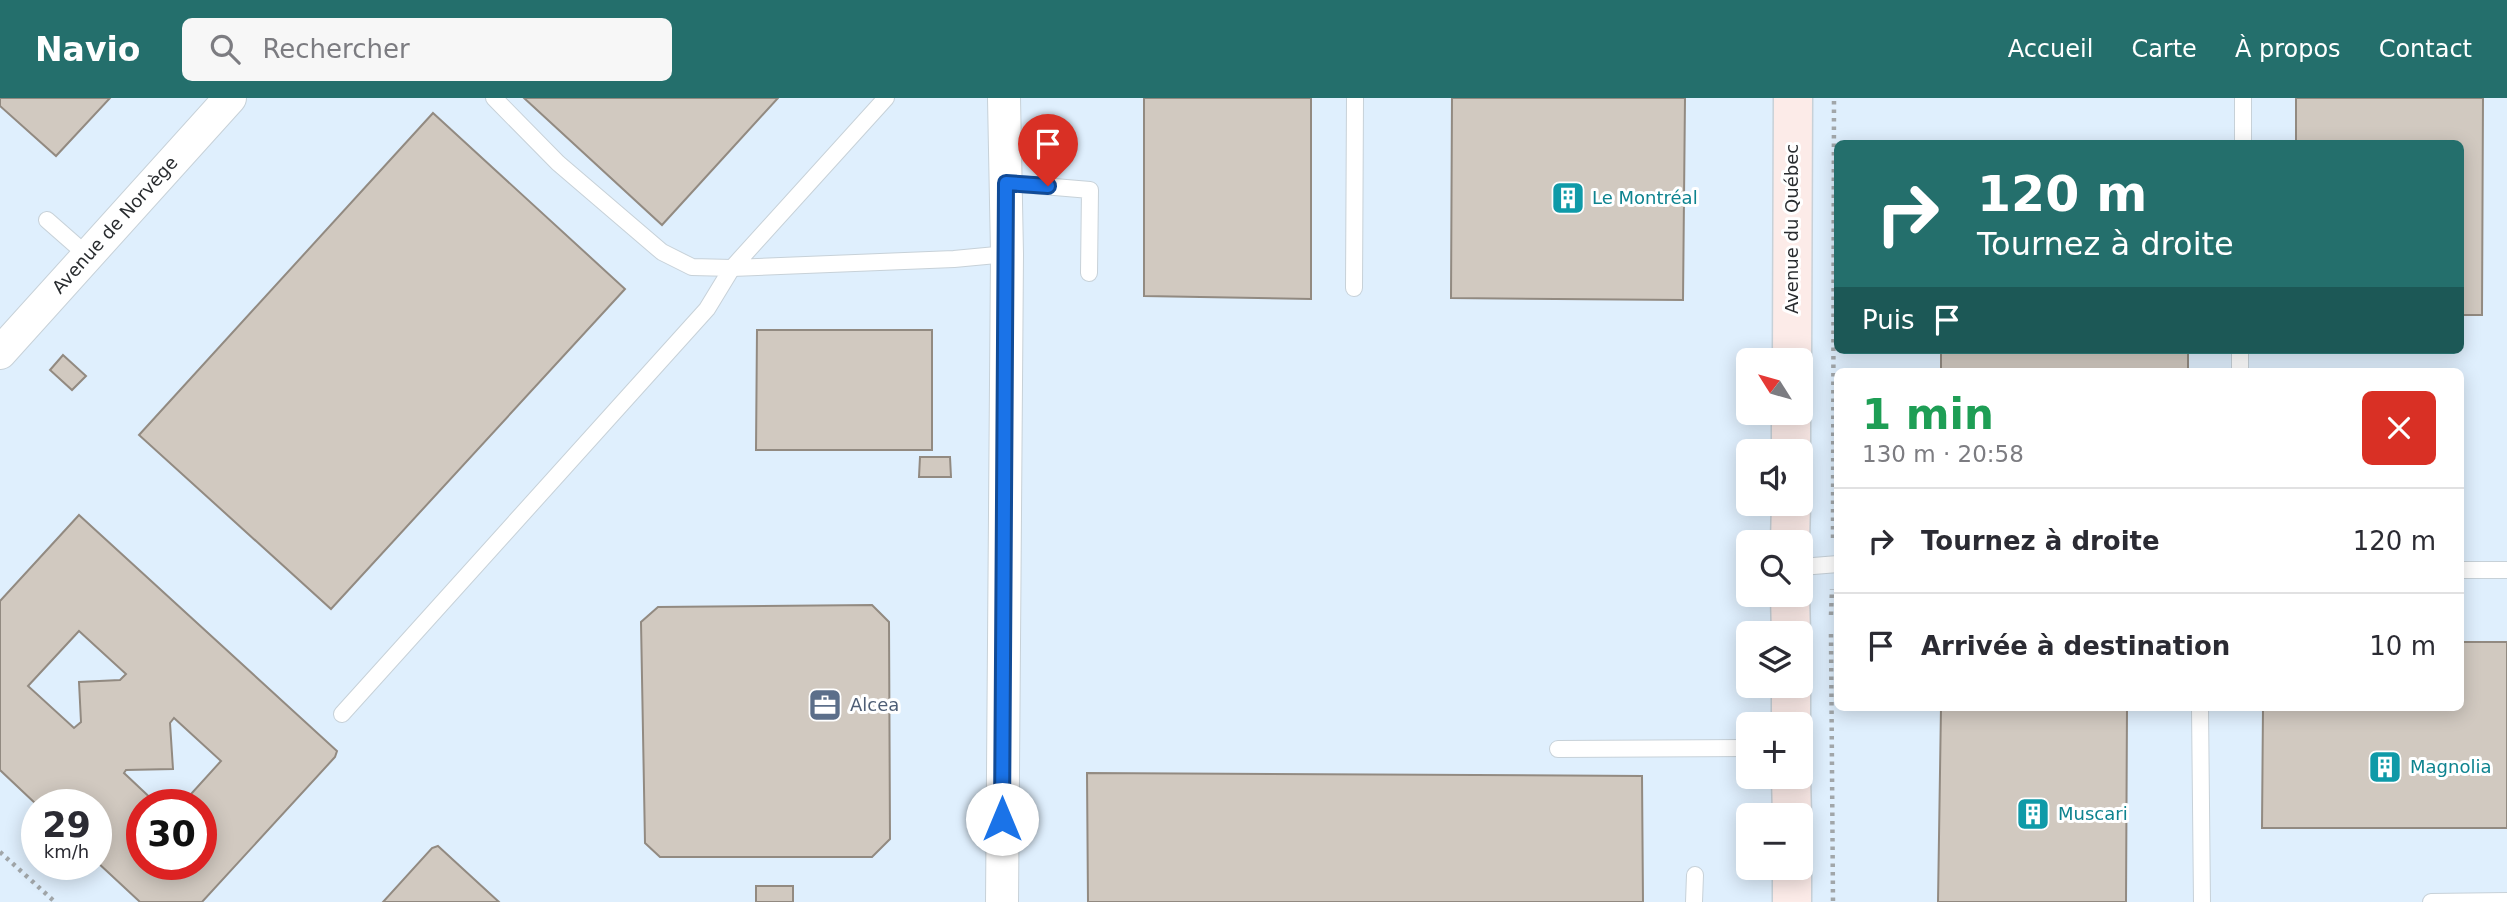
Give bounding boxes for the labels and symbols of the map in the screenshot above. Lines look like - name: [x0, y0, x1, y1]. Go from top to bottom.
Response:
- pin: [1018, 114, 1078, 186]
- street label: Avenue du Québec: [1781, 144, 1802, 314]
- street label: Avenue de Norvège: [48, 152, 182, 297]
- building icon: Le Montréal: [1549, 179, 1587, 217]
- place label: Le Montréal: [1592, 187, 1698, 208]
- north arrow: [1736, 348, 1813, 425]
- office icon: Alcea: [806, 686, 844, 724]
- place label: Alcea: [850, 694, 899, 715]
- building icon: Magnolia: [2366, 748, 2404, 786]
- place label: Magnolia: [2410, 756, 2491, 777]
- position arrow: [965, 782, 1039, 856]
- speed limit sign: 30: [126, 789, 217, 880]
- building icon: Muscari: [2014, 795, 2052, 833]
- place label: Muscari: [2058, 803, 2128, 824]

